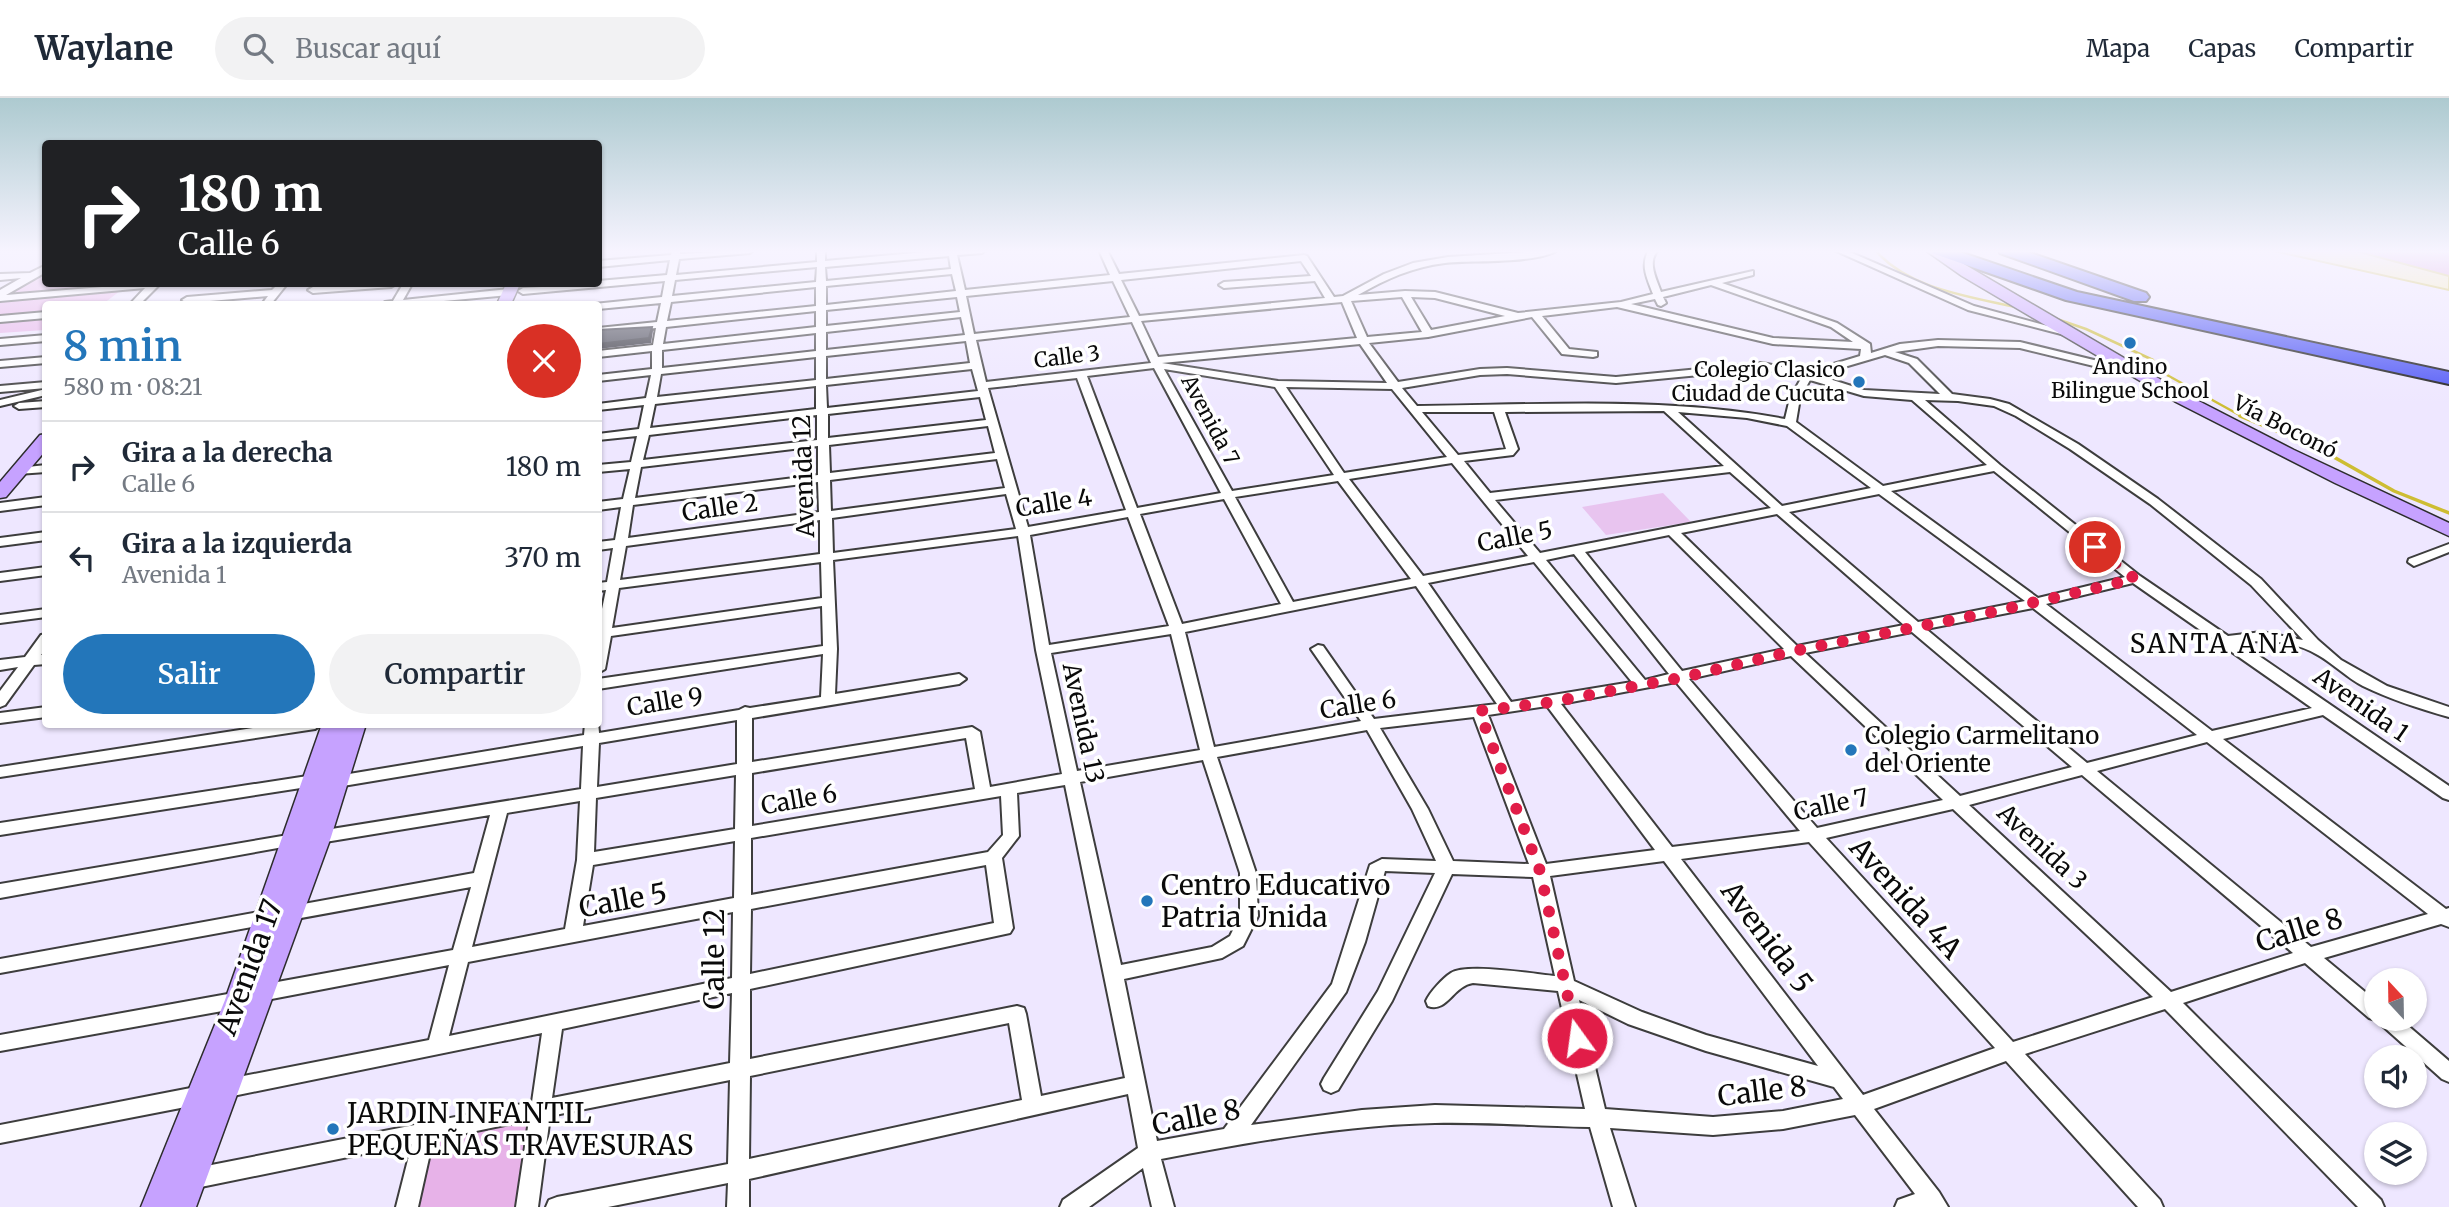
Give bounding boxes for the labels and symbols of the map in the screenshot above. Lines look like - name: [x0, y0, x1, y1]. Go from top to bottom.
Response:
- marker: Andino Bilingue School: [2122, 335, 2138, 351]
- street label: Calle 3: [1032, 339, 1101, 374]
- place label: Andino Bilingue School: [2051, 353, 2209, 404]
- place label: Colegio Clasico Ciudad de Cucuta: [1672, 356, 1845, 407]
- street label: Avenida 7: [1175, 369, 1245, 469]
- marker: Colegio Clasico Ciudad de Cucuta: [1851, 374, 1867, 390]
- street label: Vía Boconó: [2228, 388, 2342, 464]
- street label: Avenida 12: [786, 414, 821, 539]
- street label: Calle 4: [1014, 481, 1094, 524]
- street label: Calle 2: [680, 487, 760, 528]
- street label: Calle 5: [1475, 514, 1555, 559]
- pin: [2065, 517, 2125, 577]
- district label: SANTA ANA: [2130, 627, 2300, 660]
- street label: Avenida 13: [1055, 659, 1111, 786]
- street label: Avenida 1: [2307, 660, 2415, 749]
- street label: Calle 9: [625, 680, 705, 723]
- street label: Calle 6: [1318, 683, 1398, 726]
- place label: Colegio Carmelitano del Oriente: [1865, 720, 2099, 779]
- marker: Colegio Carmelitano del Oriente: [1843, 742, 1859, 758]
- street label: Calle 6: [759, 778, 839, 821]
- street label: Calle 7: [1791, 781, 1871, 828]
- street label: Avenida 3: [1990, 796, 2094, 896]
- street label: Avenida 4A: [1841, 829, 1970, 966]
- place label: Centro Educativo Patria Unida: [1161, 867, 1390, 935]
- street label: Avenida 5: [1713, 873, 1821, 1000]
- street label: Calle 5: [576, 875, 670, 925]
- marker: Centro Educativo Patria Unida: [1139, 893, 1155, 909]
- street label: Avenida 17: [208, 894, 290, 1041]
- street label: Calle 8: [2251, 900, 2347, 960]
- street label: Calle 12: [696, 908, 732, 1010]
- north arrow: [2364, 968, 2427, 1031]
- position arrow: [1540, 1001, 1614, 1075]
- street label: Calle 8: [1716, 1068, 1808, 1114]
- street label: Calle 8: [1149, 1091, 1243, 1143]
- place label: JARDIN INFANTIL PEQUEÑAS TRAVESURAS: [346, 1095, 693, 1163]
- marker: JARDIN INFANTIL PEQUEÑAS TRAVESURAS: [325, 1121, 341, 1137]

